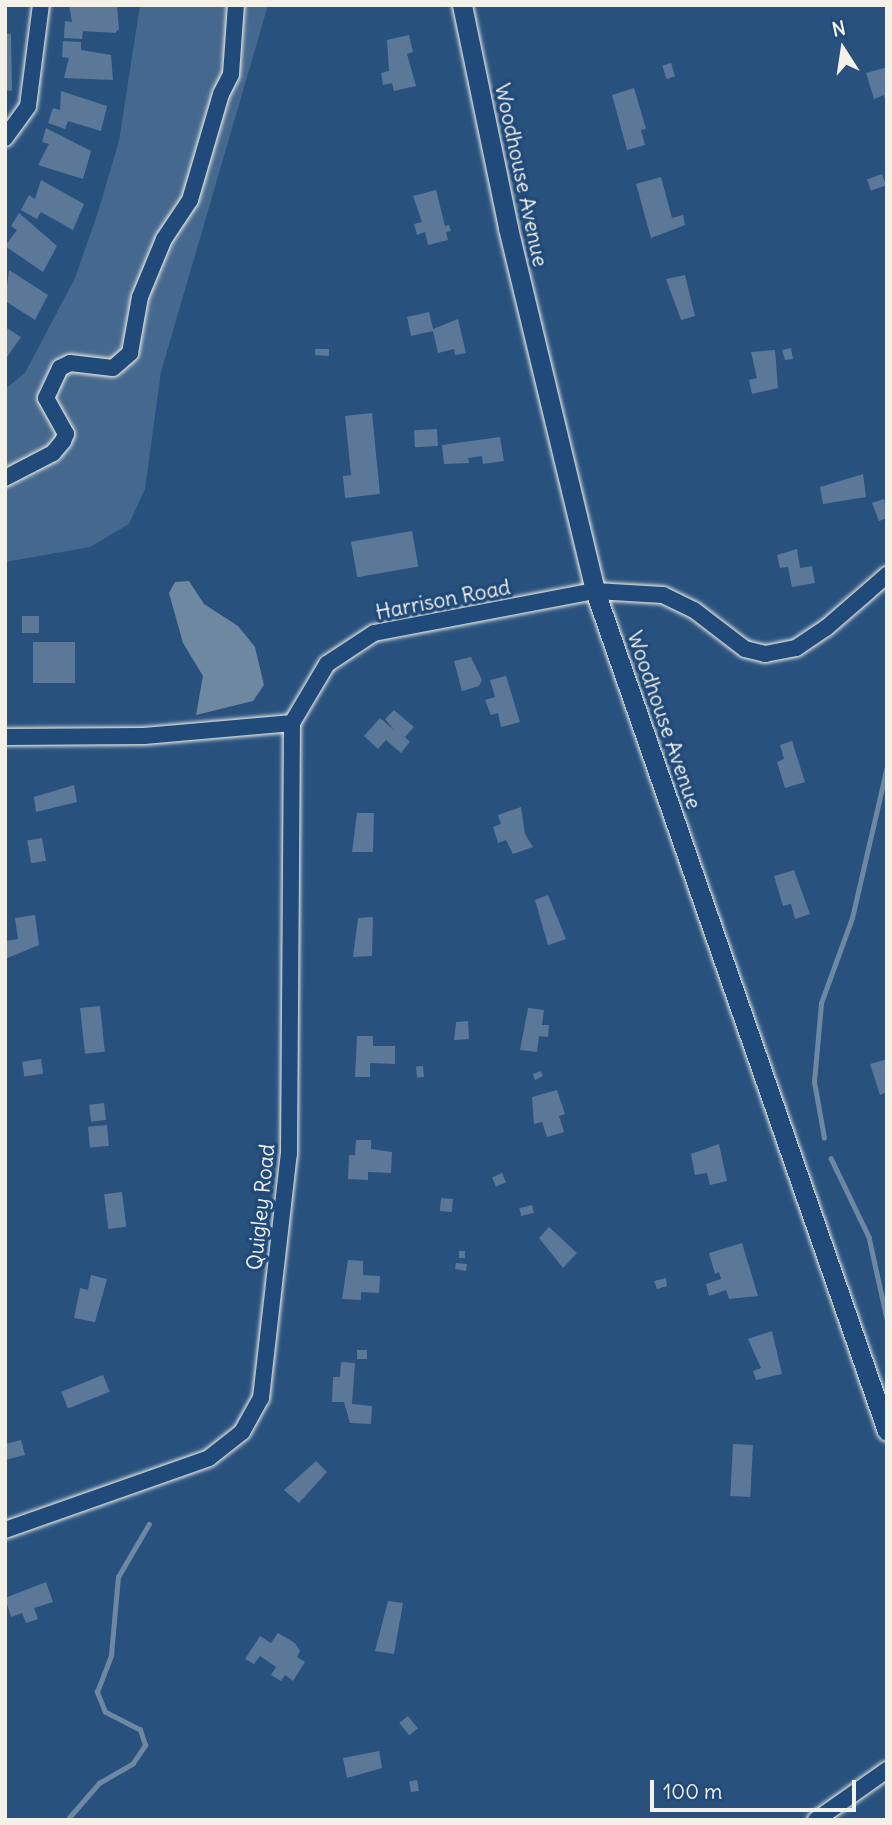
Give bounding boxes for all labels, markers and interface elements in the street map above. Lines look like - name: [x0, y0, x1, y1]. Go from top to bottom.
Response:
- north arrow: [808, 14, 878, 84]
- text: N: [830, 15, 848, 42]
- street label: Woodhouse Avenue: [489, 81, 553, 269]
- street label: Harrison Road: [374, 575, 512, 625]
- street label: Woodhouse Avenue: [622, 628, 706, 812]
- street label: Quigley Road: [242, 1143, 280, 1271]
- scale bar: [654, 1766, 860, 1810]
- text: 100 m: [663, 1778, 722, 1805]

